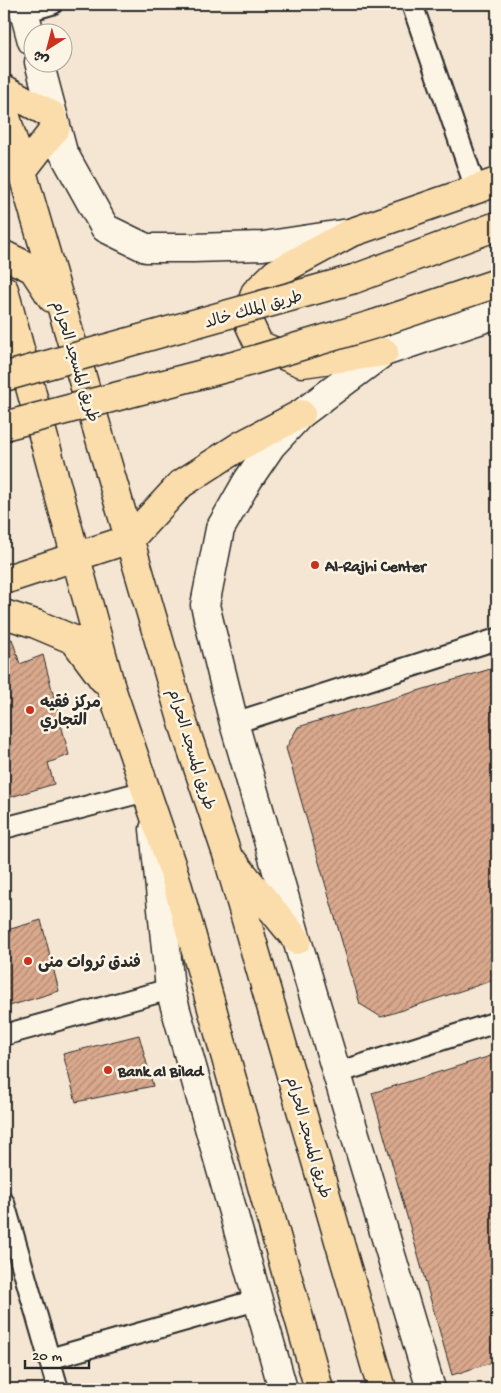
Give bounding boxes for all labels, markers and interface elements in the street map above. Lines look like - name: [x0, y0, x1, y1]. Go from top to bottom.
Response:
- north arrow: [22, 22, 72, 72]
- text: ش: [31, 45, 53, 68]
- street label: طريق الملك خالد: [203, 288, 305, 334]
- street label: طريق المسجد الحرام: [46, 299, 101, 425]
- marker: Al-Rajhi Center: [309, 559, 321, 571]
- place label: Al-Rajhi Center: [324, 559, 428, 578]
- street label: طريق المسجد الحرام: [162, 687, 217, 813]
- place label: مركز فقيه التجاري: [40, 693, 101, 732]
- marker: مركز فقيه التجاري: [24, 704, 36, 716]
- place label: فندق ثروات منى: [38, 953, 141, 974]
- marker: فندق ثروات منى: [22, 955, 34, 967]
- marker: Bank al Bilad: [102, 1064, 114, 1076]
- place label: Bank al Bilad: [117, 1064, 205, 1083]
- street label: طريق المسجد الحرام: [280, 1075, 333, 1201]
- scale bar: [25, 1338, 89, 1370]
- text: 20 m: [32, 1348, 62, 1366]

